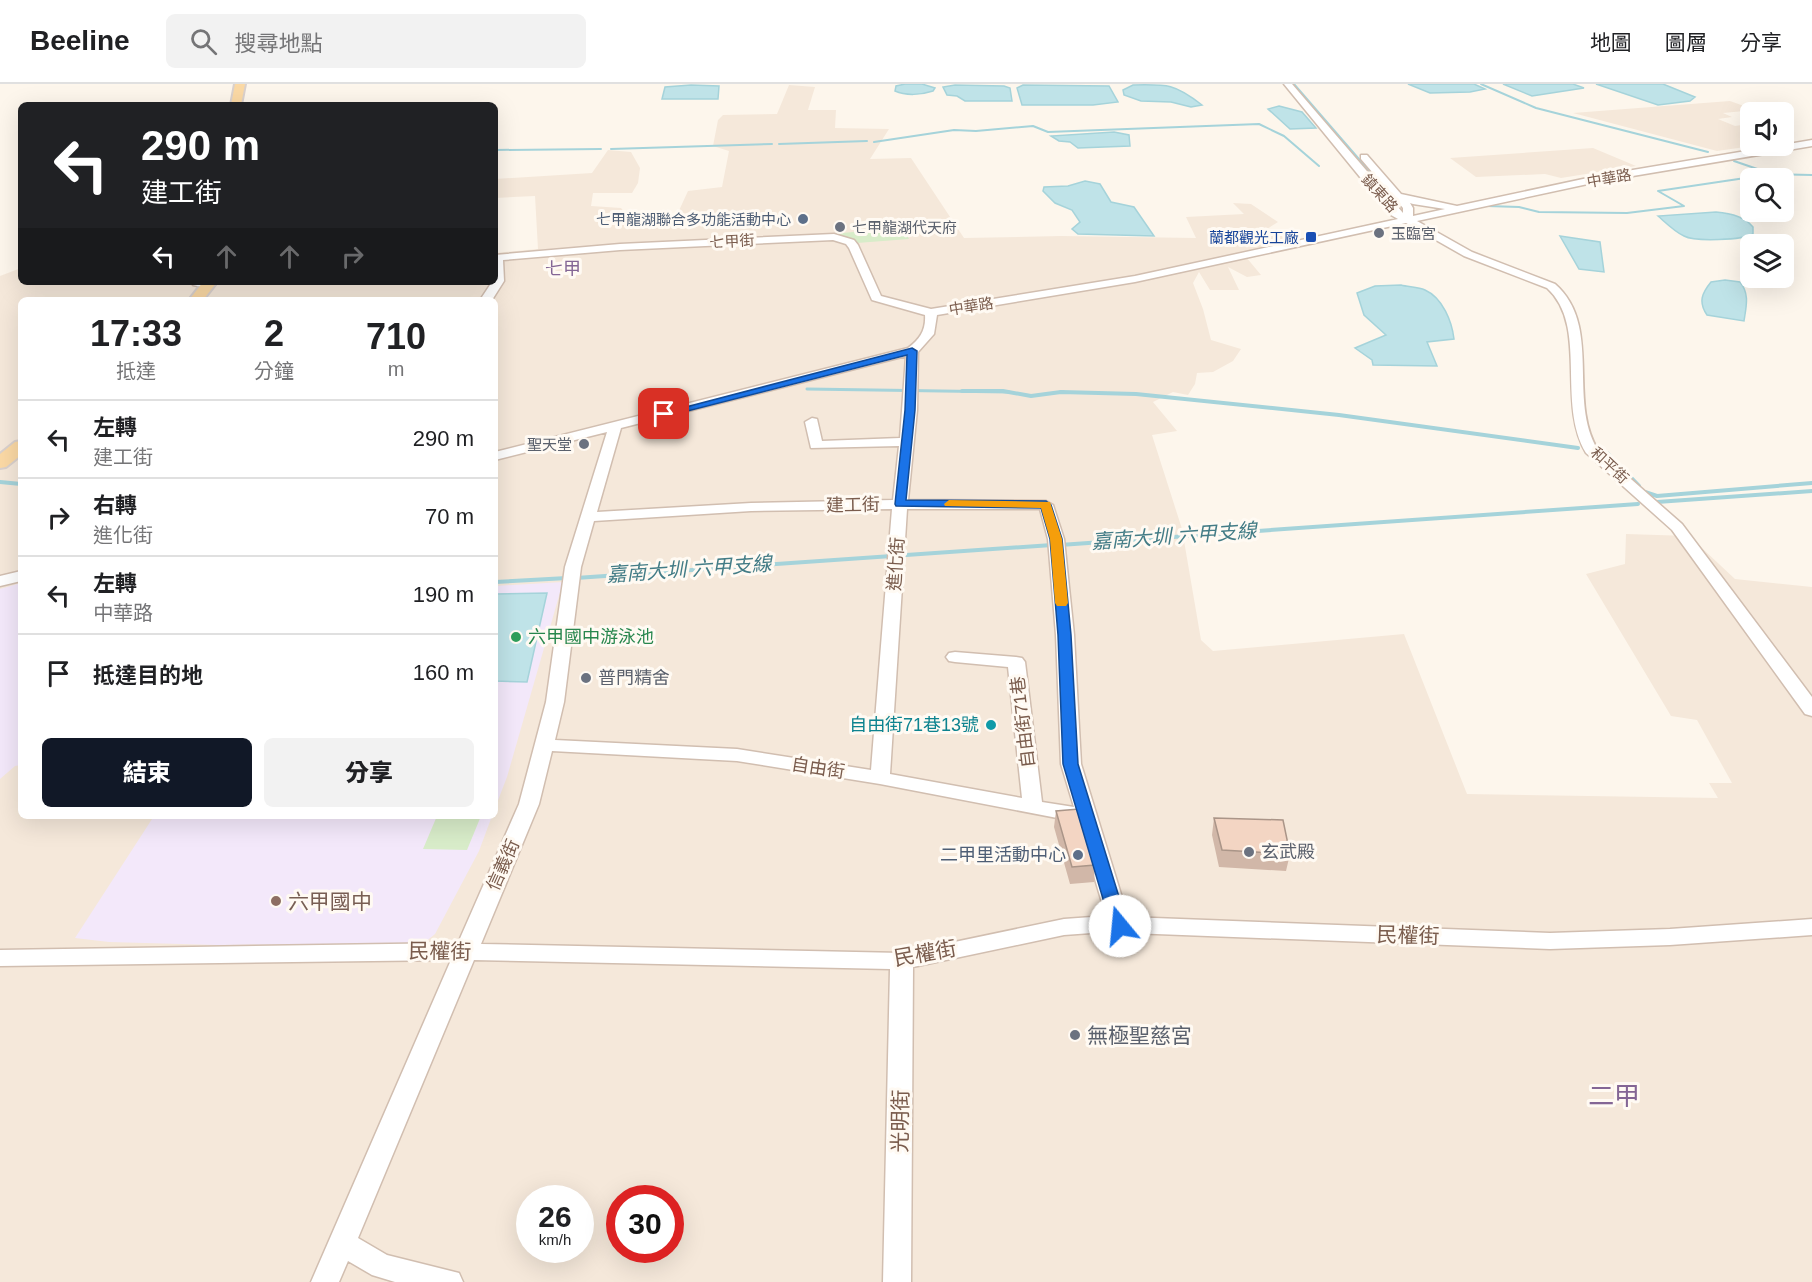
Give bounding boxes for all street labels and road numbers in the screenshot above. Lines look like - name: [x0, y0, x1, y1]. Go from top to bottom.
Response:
- street label: 中華路: [1585, 166, 1633, 190]
- street label: 鎮東路: [1359, 171, 1401, 215]
- street label: 七甲街: [709, 231, 755, 251]
- street label: 中華路: [947, 294, 995, 318]
- street label: 和平街: [1588, 443, 1632, 487]
- street label: 建工街: [826, 495, 880, 515]
- street label: 進化街: [884, 536, 908, 592]
- street label: 自由街71巷: [1007, 675, 1039, 769]
- street label: 自由街: [790, 754, 846, 782]
- street label: 信義街: [483, 836, 523, 894]
- street label: 民權街: [1376, 922, 1440, 948]
- street label: 民權街: [892, 936, 958, 970]
- street label: 民權街: [408, 939, 472, 963]
- street label: 光明街: [888, 1089, 912, 1153]

